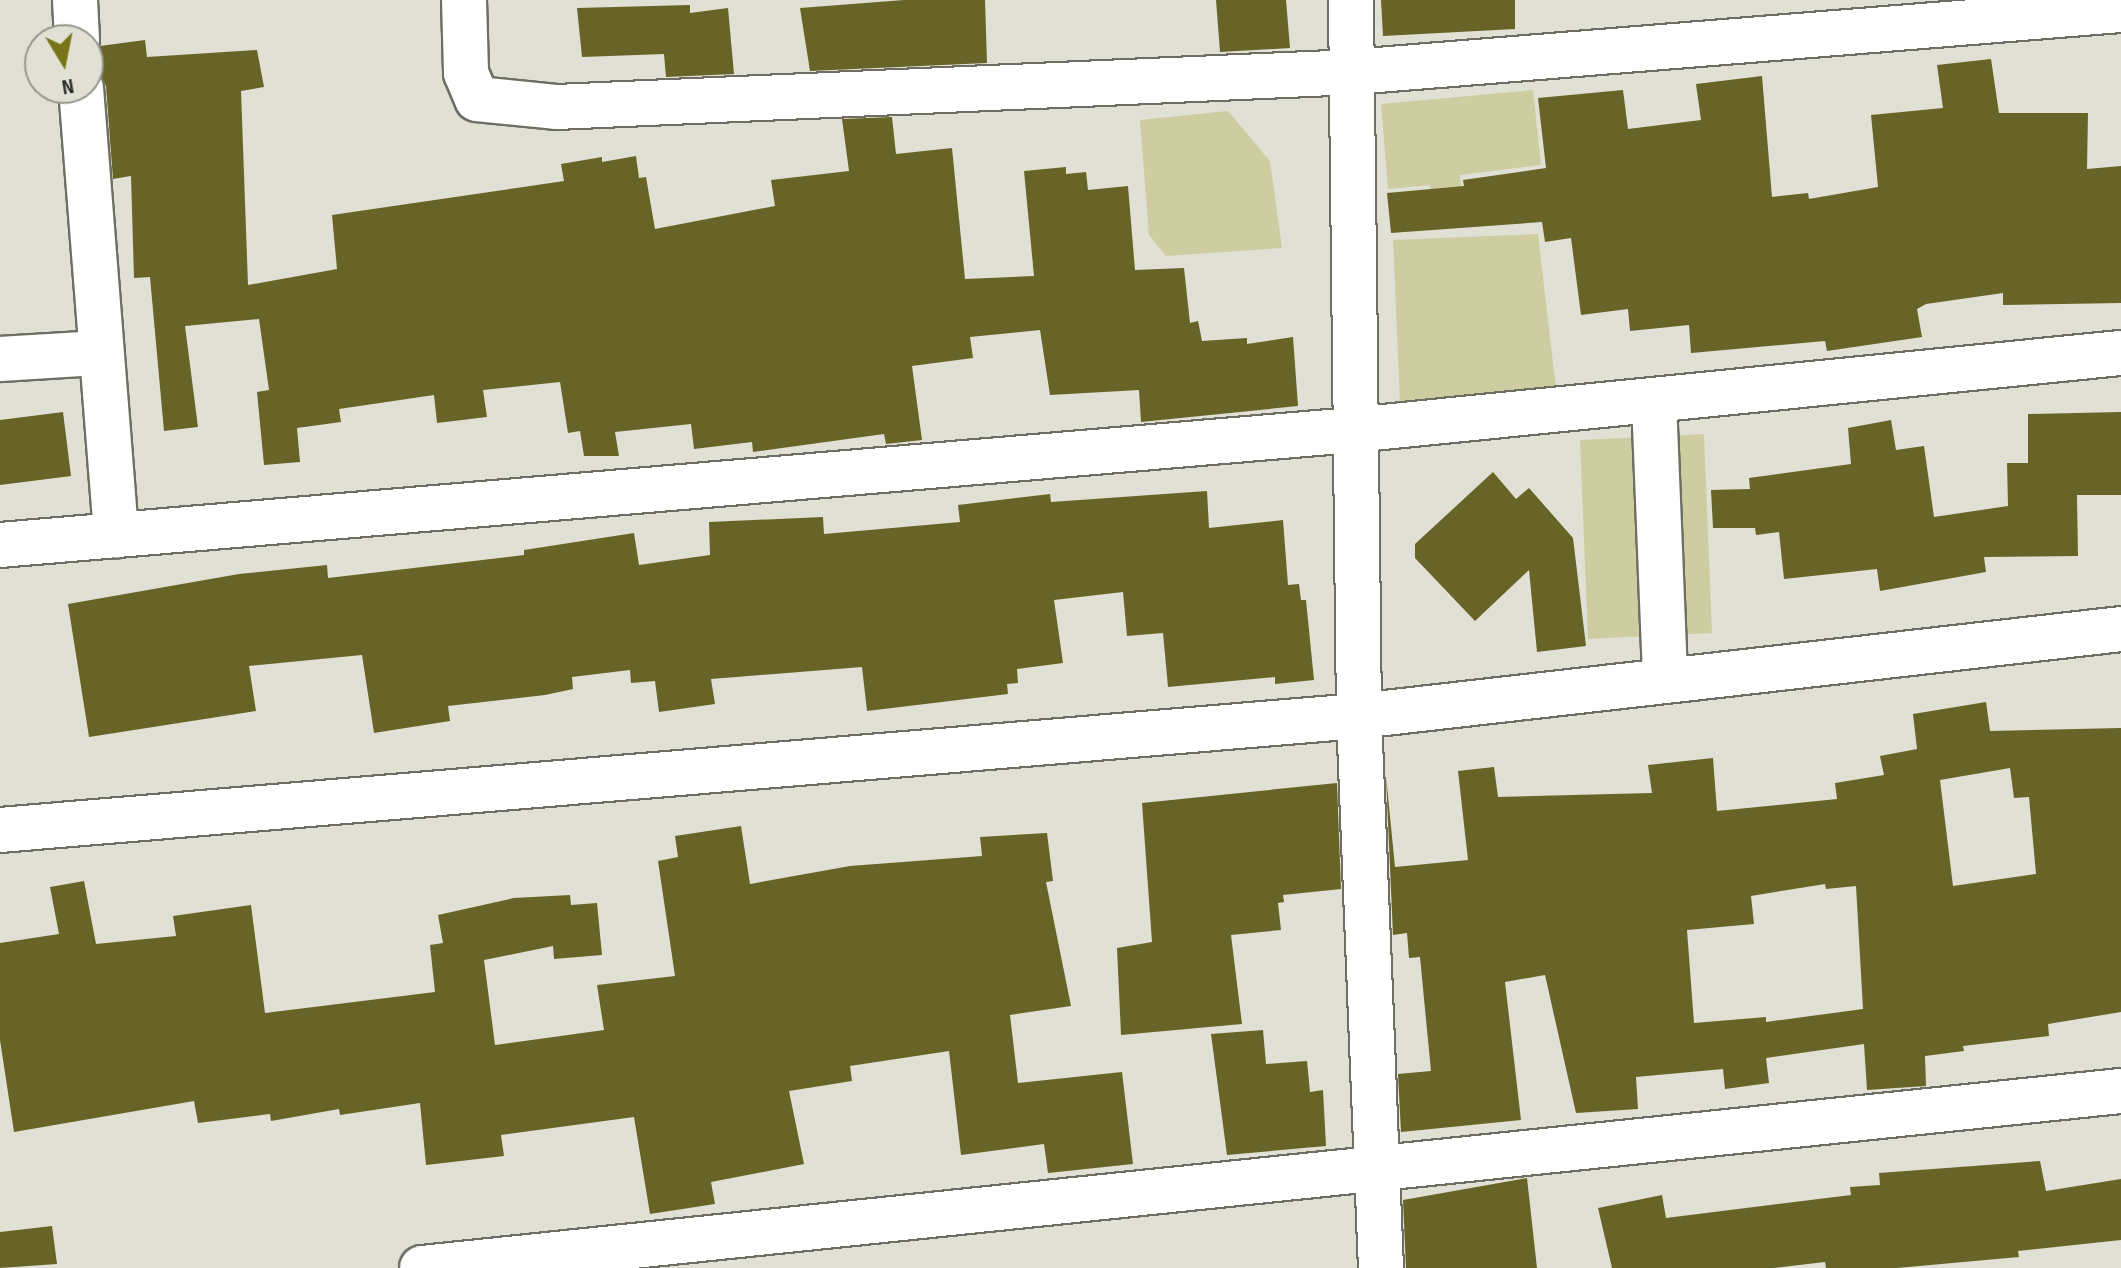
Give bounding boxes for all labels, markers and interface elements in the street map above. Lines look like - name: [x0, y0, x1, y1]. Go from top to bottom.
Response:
- north arrow: [24, 24, 104, 104]
- text: N: [60, 72, 76, 100]

